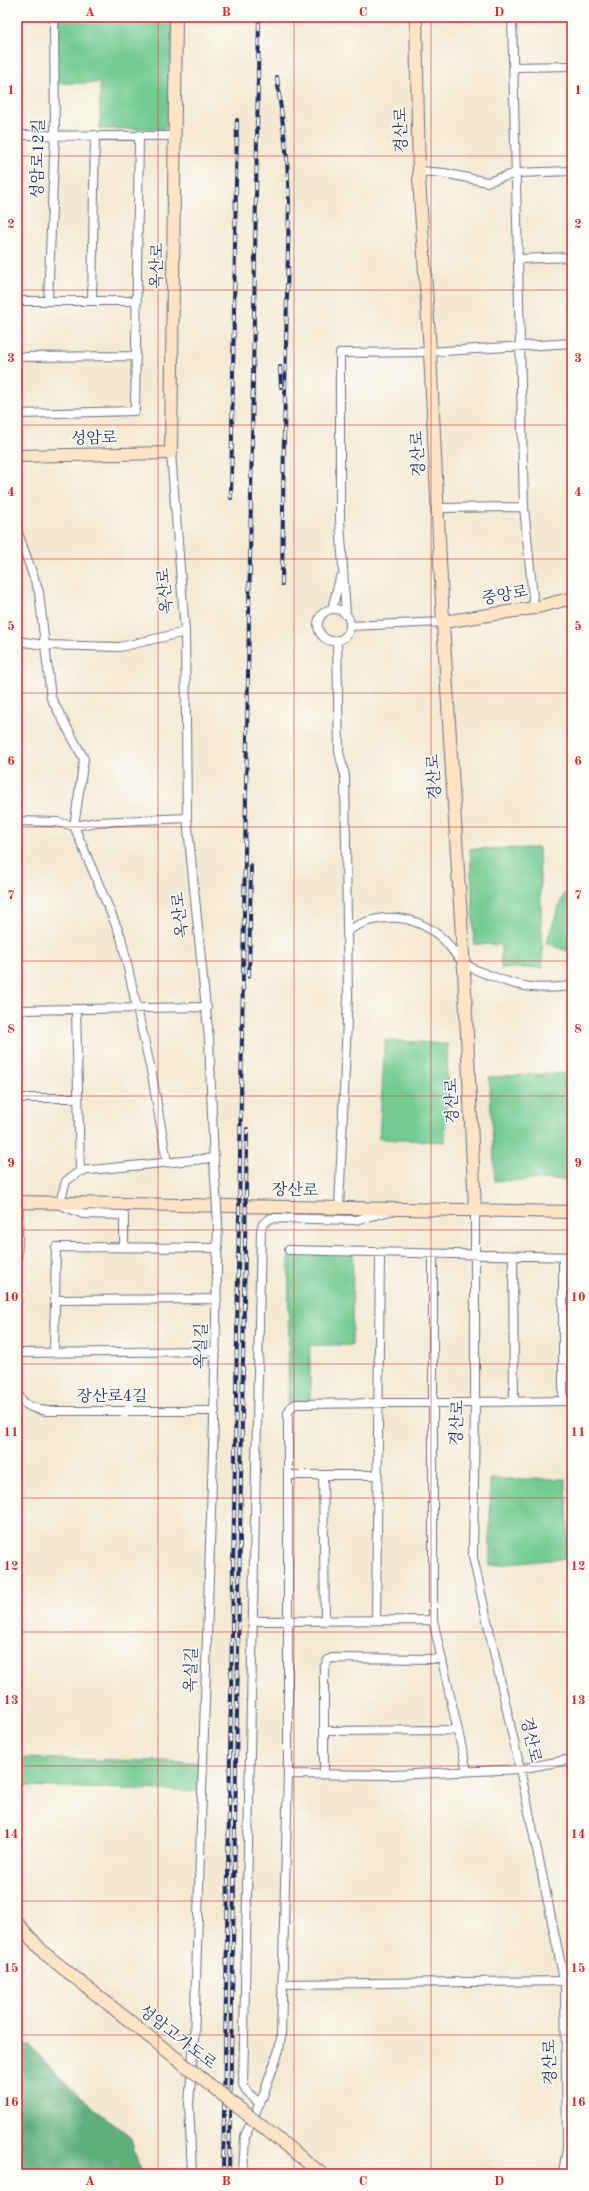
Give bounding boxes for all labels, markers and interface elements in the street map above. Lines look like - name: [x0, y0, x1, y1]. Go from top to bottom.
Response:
- text: A: [85, 6, 95, 19]
- text: B: [221, 6, 231, 19]
- text: C: [359, 6, 367, 19]
- text: D: [494, 6, 504, 19]
- text: 1: [7, 84, 15, 97]
- text: 1: [574, 84, 582, 97]
- street label: 경산로: [393, 106, 410, 153]
- street label: 성암로12길: [29, 119, 48, 199]
- text: 2: [7, 218, 15, 231]
- text: 2: [574, 218, 582, 231]
- street label: 옥산로: [149, 242, 166, 289]
- text: 3: [7, 352, 15, 365]
- text: 3: [574, 352, 582, 365]
- street label: 성암로: [71, 430, 118, 447]
- street label: 경산로: [409, 430, 428, 478]
- text: 4: [7, 486, 15, 499]
- text: 4: [574, 486, 582, 499]
- street label: 옥산로: [155, 567, 176, 615]
- street label: 중앙로: [480, 582, 530, 608]
- text: 5: [7, 620, 15, 633]
- text: 5: [574, 620, 582, 633]
- street label: 경산로: [425, 753, 444, 801]
- text: 6: [7, 755, 15, 768]
- text: 6: [574, 755, 582, 768]
- text: 7: [7, 889, 15, 902]
- text: 7: [574, 889, 582, 902]
- street label: 옥산로: [170, 891, 191, 939]
- text: 8: [7, 1023, 15, 1036]
- text: 8: [574, 1023, 582, 1036]
- street label: 경산로: [443, 1077, 462, 1124]
- text: 9: [7, 1157, 15, 1170]
- text: 9: [574, 1157, 582, 1170]
- street label: 장산로: [272, 1182, 319, 1199]
- text: 10: [3, 1291, 19, 1304]
- text: 10: [570, 1291, 586, 1304]
- street label: 옥실길: [193, 1323, 210, 1369]
- street label: 장산로4길: [76, 1388, 148, 1405]
- street label: 경산로: [448, 1399, 467, 1446]
- text: 11: [3, 1426, 19, 1439]
- text: 11: [570, 1426, 586, 1439]
- text: 12: [3, 1560, 19, 1573]
- text: 12: [570, 1560, 586, 1573]
- street label: 옥실길: [182, 1647, 201, 1693]
- text: 13: [3, 1694, 19, 1707]
- text: 13: [570, 1694, 586, 1707]
- street label: 경산로: [517, 1715, 544, 1765]
- text: 14: [3, 1828, 19, 1841]
- text: 14: [570, 1828, 586, 1841]
- text: 15: [3, 1962, 19, 1975]
- text: 15: [570, 1962, 586, 1975]
- street label: 성암고가도로: [136, 2002, 220, 2073]
- street label: 경산로: [542, 2038, 559, 2085]
- text: 16: [3, 2096, 19, 2109]
- text: 16: [570, 2096, 586, 2109]
- text: A: [85, 2175, 95, 2188]
- text: B: [221, 2175, 231, 2188]
- text: C: [359, 2175, 367, 2188]
- text: D: [494, 2175, 504, 2188]

